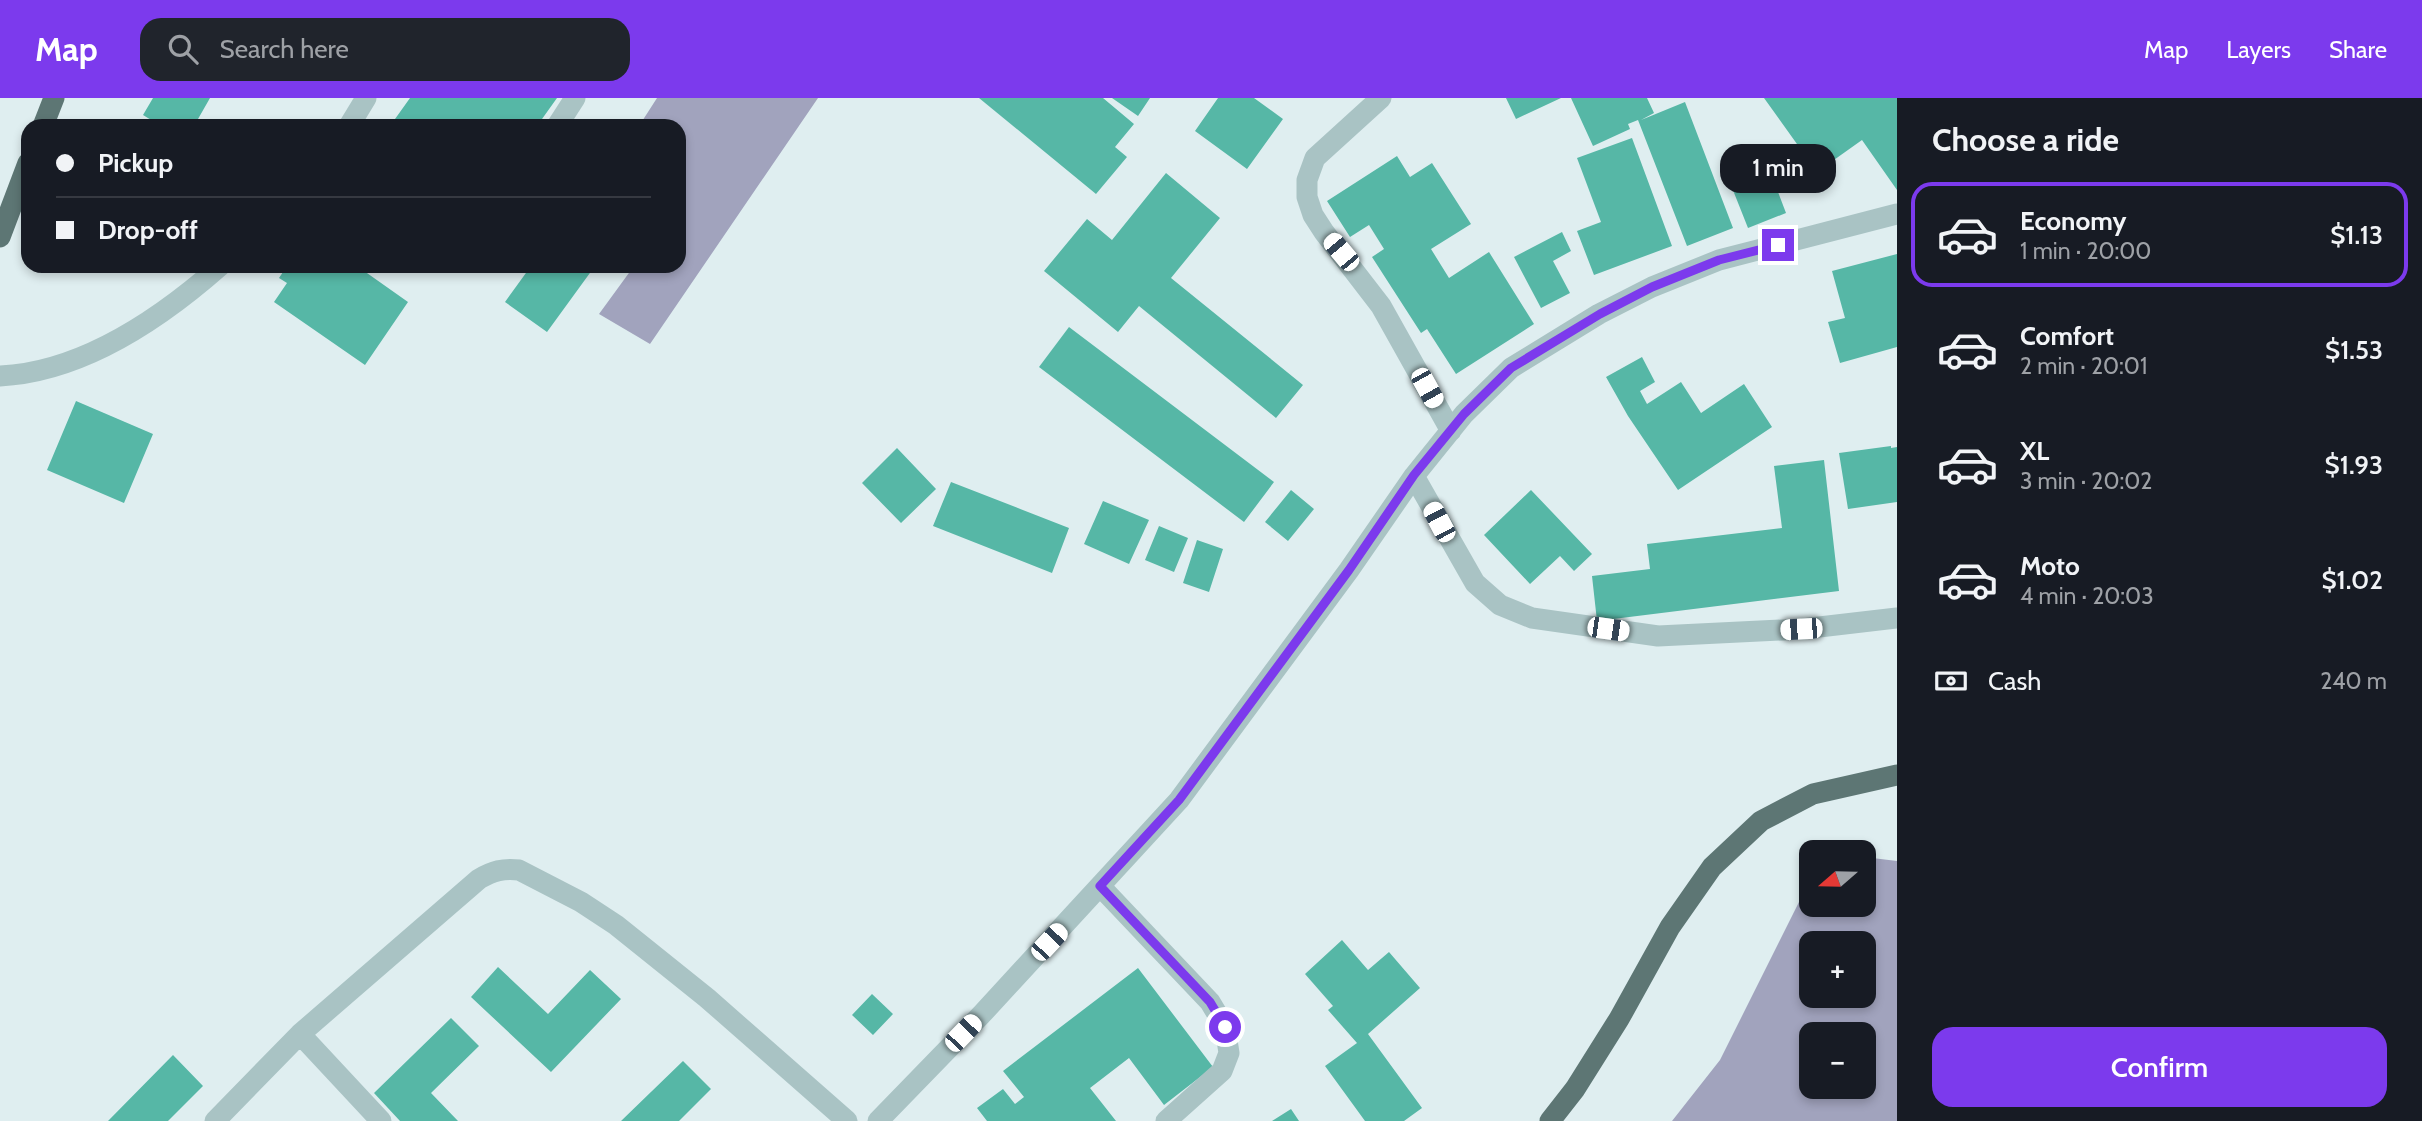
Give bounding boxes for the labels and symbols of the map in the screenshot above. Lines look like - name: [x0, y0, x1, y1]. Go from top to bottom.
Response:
- callout: 1 min: [1720, 144, 1836, 192]
- car: [1320, 229, 1363, 275]
- route end: [1762, 229, 1794, 261]
- car: [1408, 365, 1447, 411]
- car: [1420, 499, 1459, 545]
- car: [1586, 616, 1631, 642]
- car: [1780, 617, 1823, 641]
- north arrow: [1799, 840, 1876, 917]
- car: [1027, 919, 1072, 965]
- car: [941, 1011, 986, 1055]
- route start: [1209, 1011, 1241, 1043]

